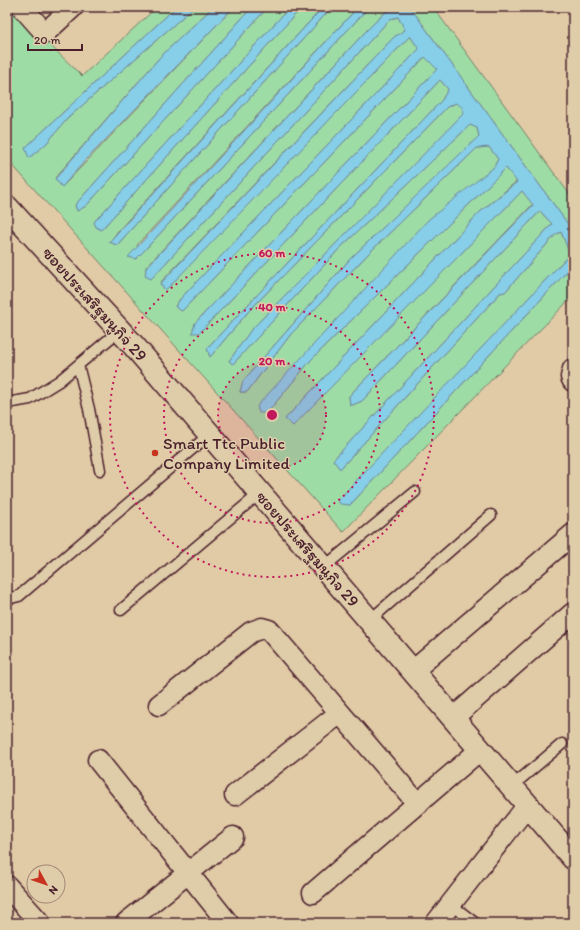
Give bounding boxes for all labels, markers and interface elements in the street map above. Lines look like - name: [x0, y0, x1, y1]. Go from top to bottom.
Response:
- scale bar: [28, 26, 82, 52]
- text: 20 m: [34, 33, 61, 47]
- street label: ซอยประเสริฐมนูกิจ 29: [37, 243, 152, 367]
- text: 60 m: [259, 246, 286, 260]
- text: 40 m: [258, 300, 287, 314]
- text: 20 m: [259, 354, 286, 368]
- centre of rings: [265, 408, 279, 422]
- place label: Smart Ttc Public Company Limited: [163, 433, 291, 473]
- marker: Smart Ttc Public Company Limited: [150, 448, 160, 458]
- street label: ซอยประเสริฐมนูกิจ 29: [251, 487, 364, 612]
- north arrow: [26, 864, 66, 904]
- text: N: [46, 883, 61, 897]

